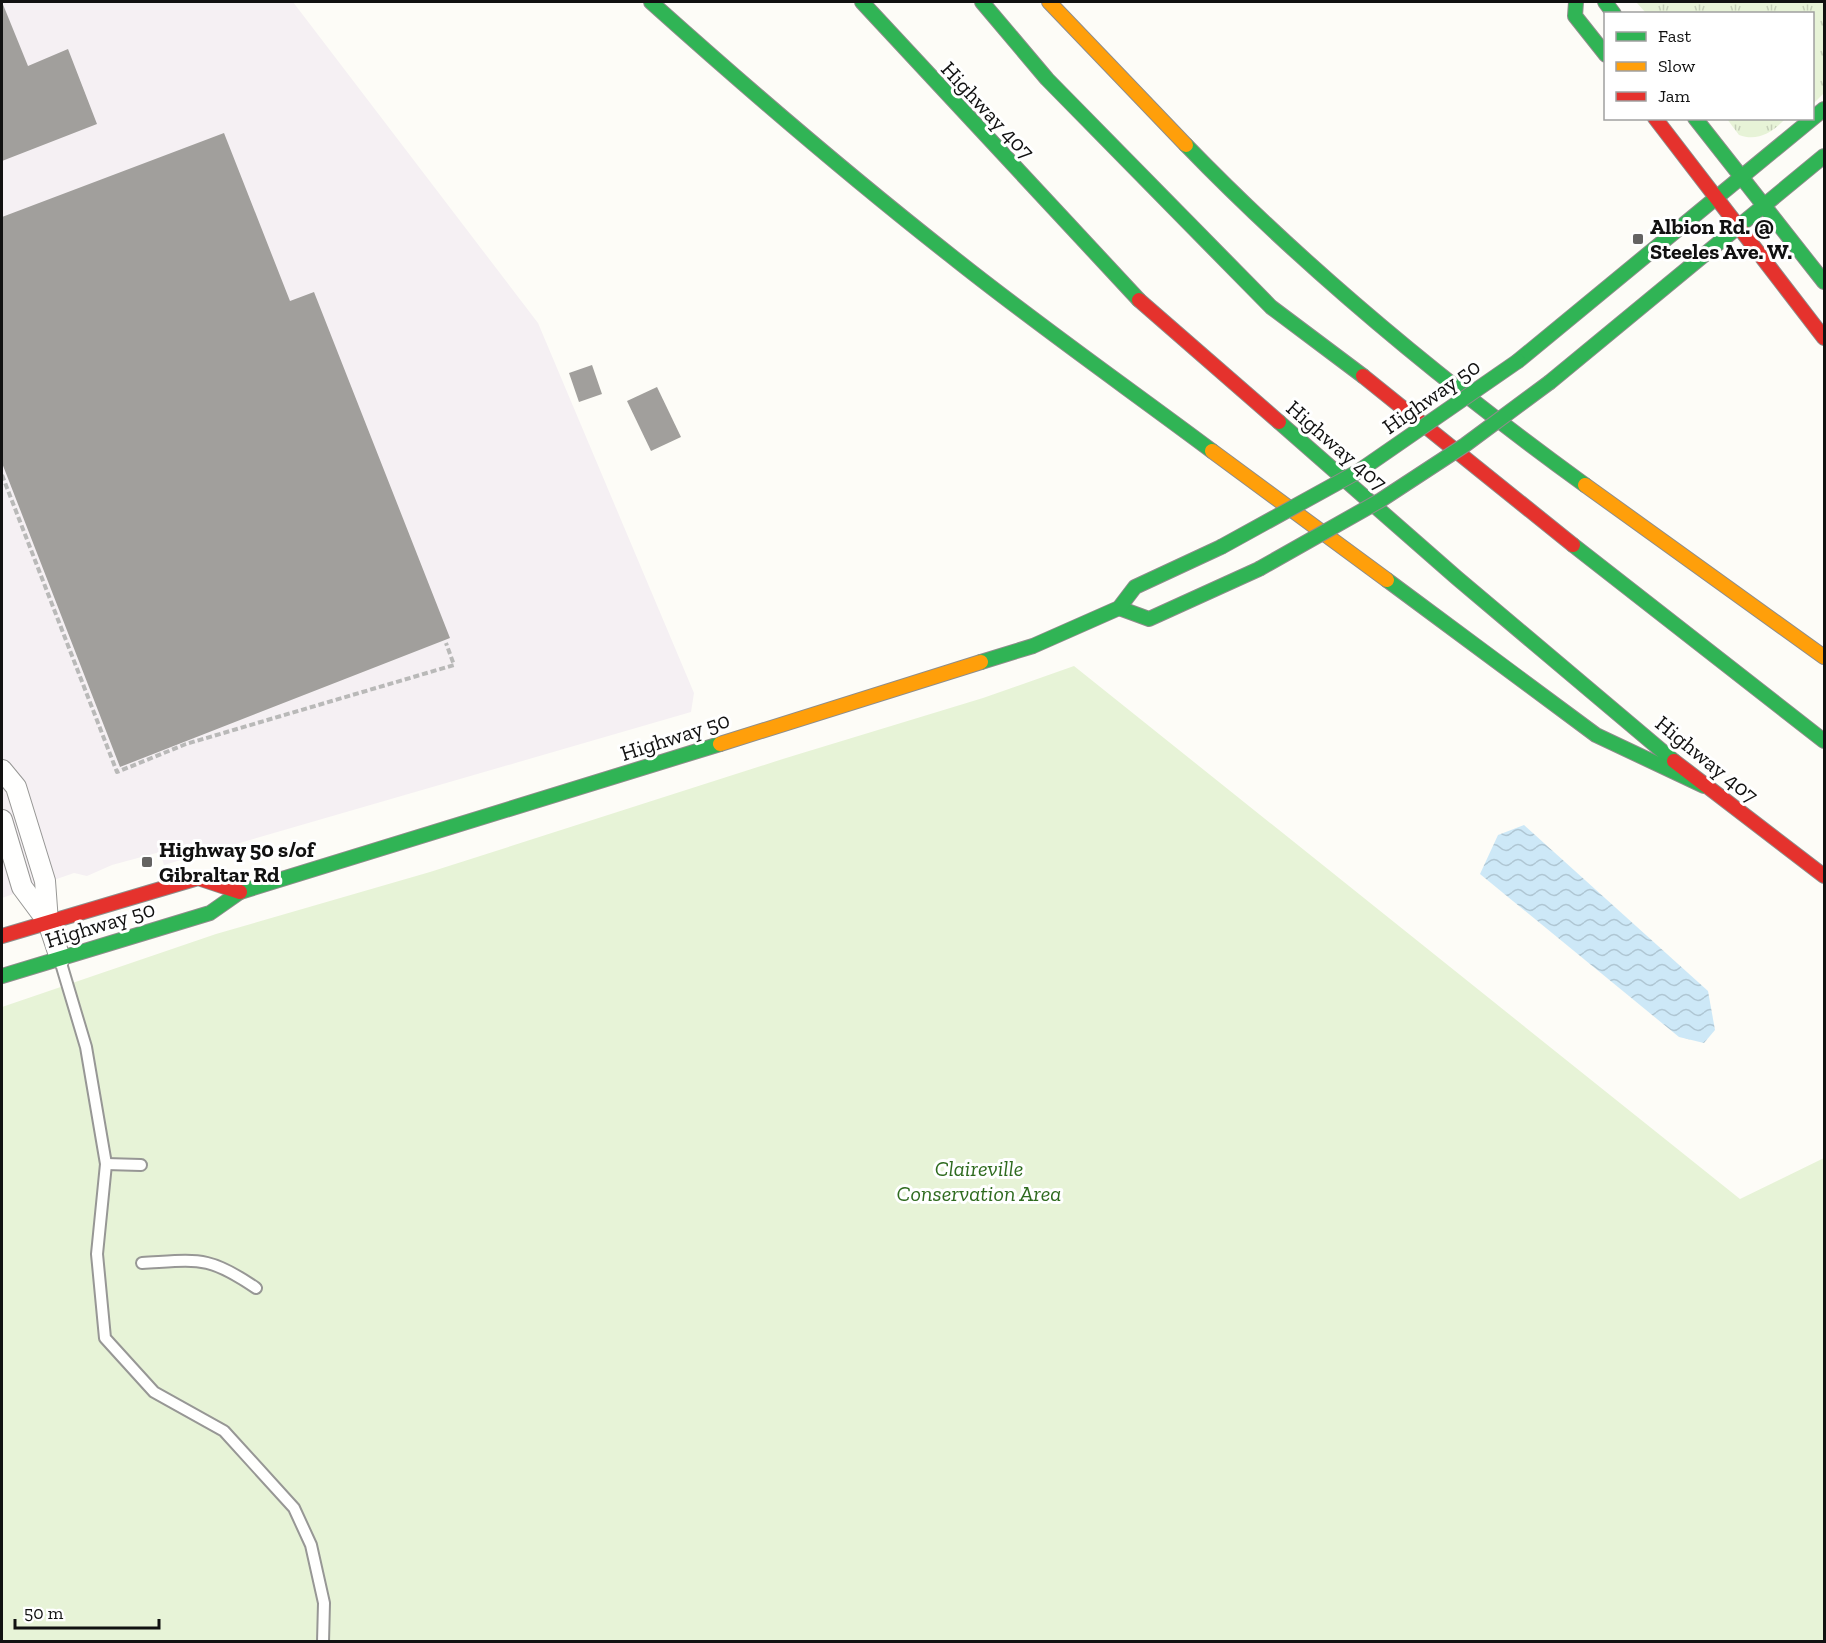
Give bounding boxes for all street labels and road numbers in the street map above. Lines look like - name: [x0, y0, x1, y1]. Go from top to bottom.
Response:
- street label: Highway 407: [935, 56, 1040, 165]
- street label: Highway 50: [1377, 353, 1485, 440]
- street label: Highway 407: [1281, 394, 1393, 497]
- street label: Highway 50: [617, 706, 733, 767]
- street label: Highway 407: [1650, 710, 1764, 809]
- street label: Highway 50: [42, 895, 158, 954]

